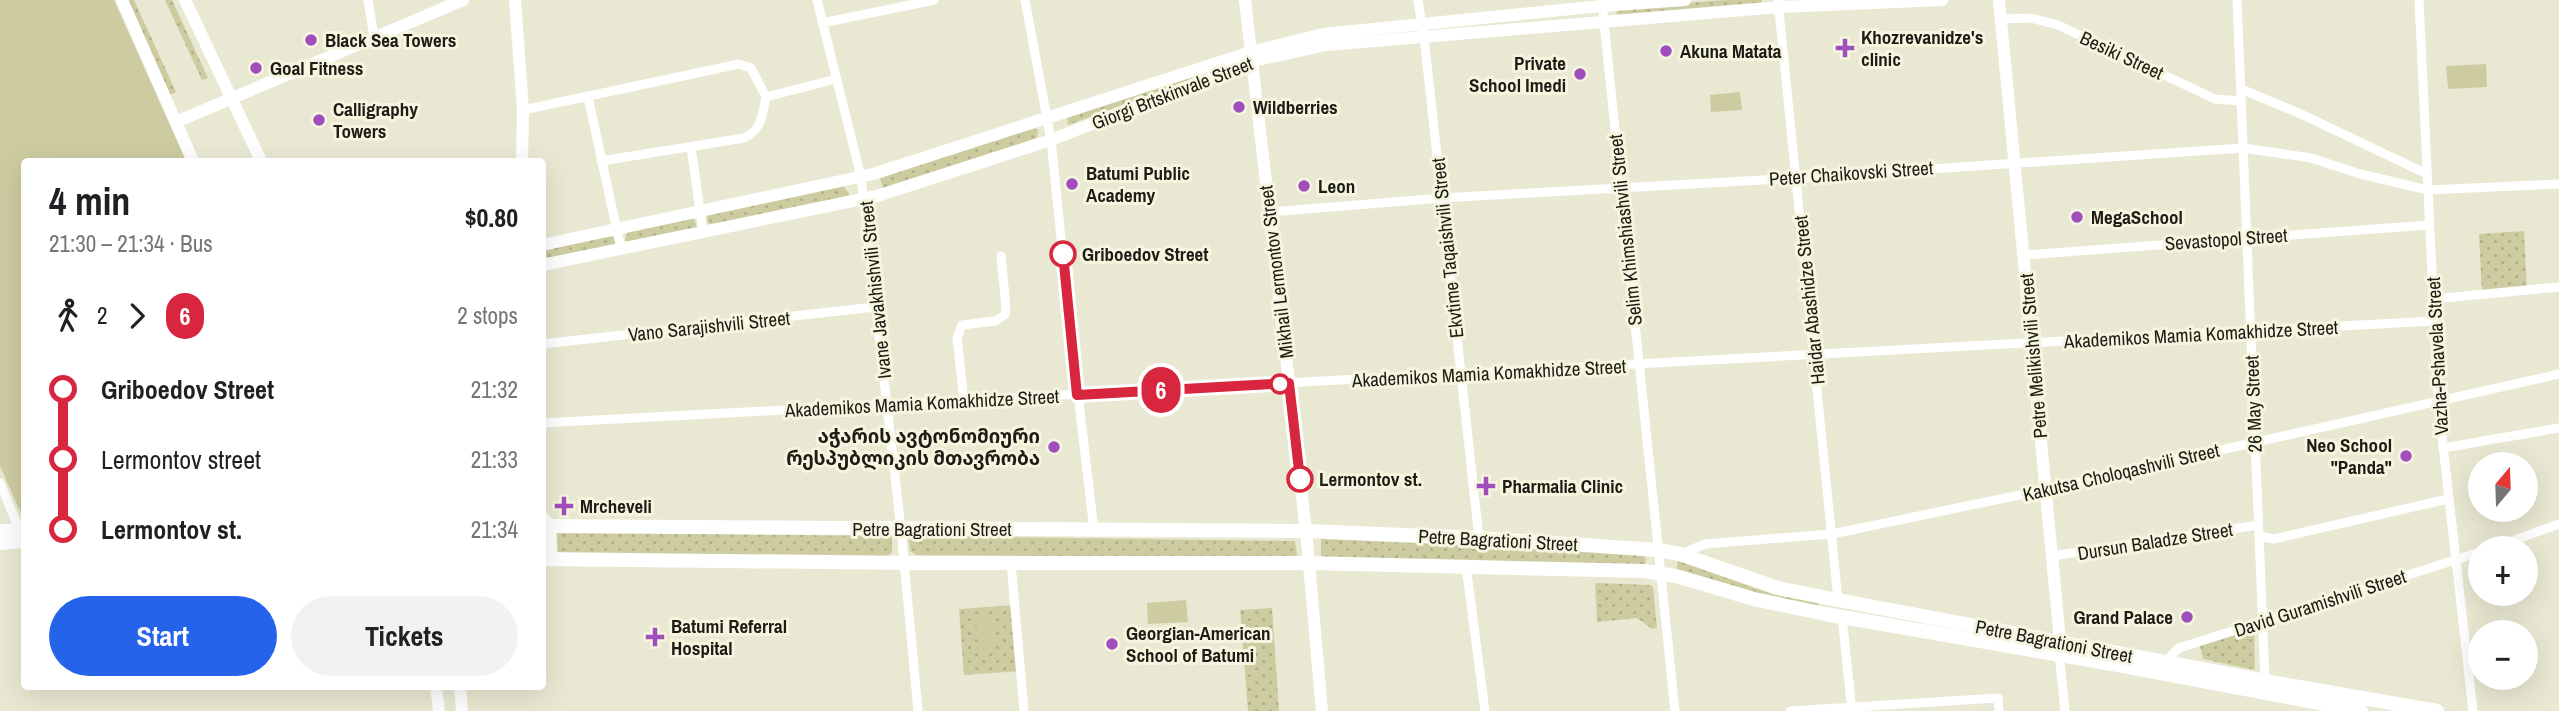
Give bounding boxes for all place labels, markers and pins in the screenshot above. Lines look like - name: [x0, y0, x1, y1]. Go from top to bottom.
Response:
- place label: Khozrevanidze's clinic: [1861, 24, 1983, 72]
- place label: Black Sea Towers: [325, 27, 456, 53]
- marker: Black Sea Towers: [303, 32, 319, 48]
- place label: Akuna Matata: [1680, 38, 1782, 64]
- marker: Khozrevanidze's clinic: [1835, 38, 1855, 58]
- marker: Akuna Matata: [1658, 43, 1674, 59]
- place label: Private School Imedi: [1469, 50, 1566, 98]
- place label: Goal Fitness: [270, 55, 364, 81]
- marker: Goal Fitness: [248, 60, 264, 76]
- marker: Private School Imedi: [1572, 66, 1588, 82]
- place label: Wildberries: [1253, 94, 1338, 120]
- place label: Calligraphy Towers: [333, 96, 418, 144]
- marker: Wildberries: [1231, 99, 1247, 115]
- marker: Calligraphy Towers: [311, 112, 327, 128]
- place label: Batumi Public Academy: [1086, 160, 1190, 208]
- place label: Leon: [1318, 173, 1355, 199]
- marker: Batumi Public Academy: [1064, 176, 1080, 192]
- marker: Leon: [1296, 178, 1312, 194]
- place label: MegaSchool: [2091, 204, 2183, 230]
- marker: MegaSchool: [2069, 209, 2085, 225]
- marker: Griboedov Street: [1050, 241, 1076, 267]
- place label: Griboedov Street: [1082, 241, 1208, 267]
- unlabelled marker: [1270, 374, 1290, 394]
- place label: აჭარის ავტონომიური რესპუბლიკის მთავრობა: [786, 423, 1040, 471]
- place label: Neo School "Panda": [2306, 432, 2392, 480]
- marker: აჭარის ავტონომიური რესპუბლიკის მთავრობა: [1046, 439, 1062, 455]
- marker: Neo School "Panda": [2398, 448, 2414, 464]
- marker: Lermontov st.: [1287, 466, 1313, 492]
- place label: Lermontov st.: [1319, 466, 1422, 492]
- place label: Pharmalia Clinic: [1502, 473, 1623, 499]
- marker: Pharmalia Clinic: [1476, 476, 1496, 496]
- place label: Mrcheveli: [580, 493, 652, 519]
- marker: Mrcheveli: [554, 496, 574, 516]
- place label: Grand Palace: [2073, 604, 2173, 630]
- marker: Grand Palace: [2179, 609, 2195, 625]
- place label: Batumi Referral Hospital: [671, 613, 787, 661]
- place label: Georgian-American School of Batumi: [1126, 620, 1271, 668]
- marker: Batumi Referral Hospital: [645, 627, 665, 647]
- marker: Georgian-American School of Batumi: [1104, 636, 1120, 652]

